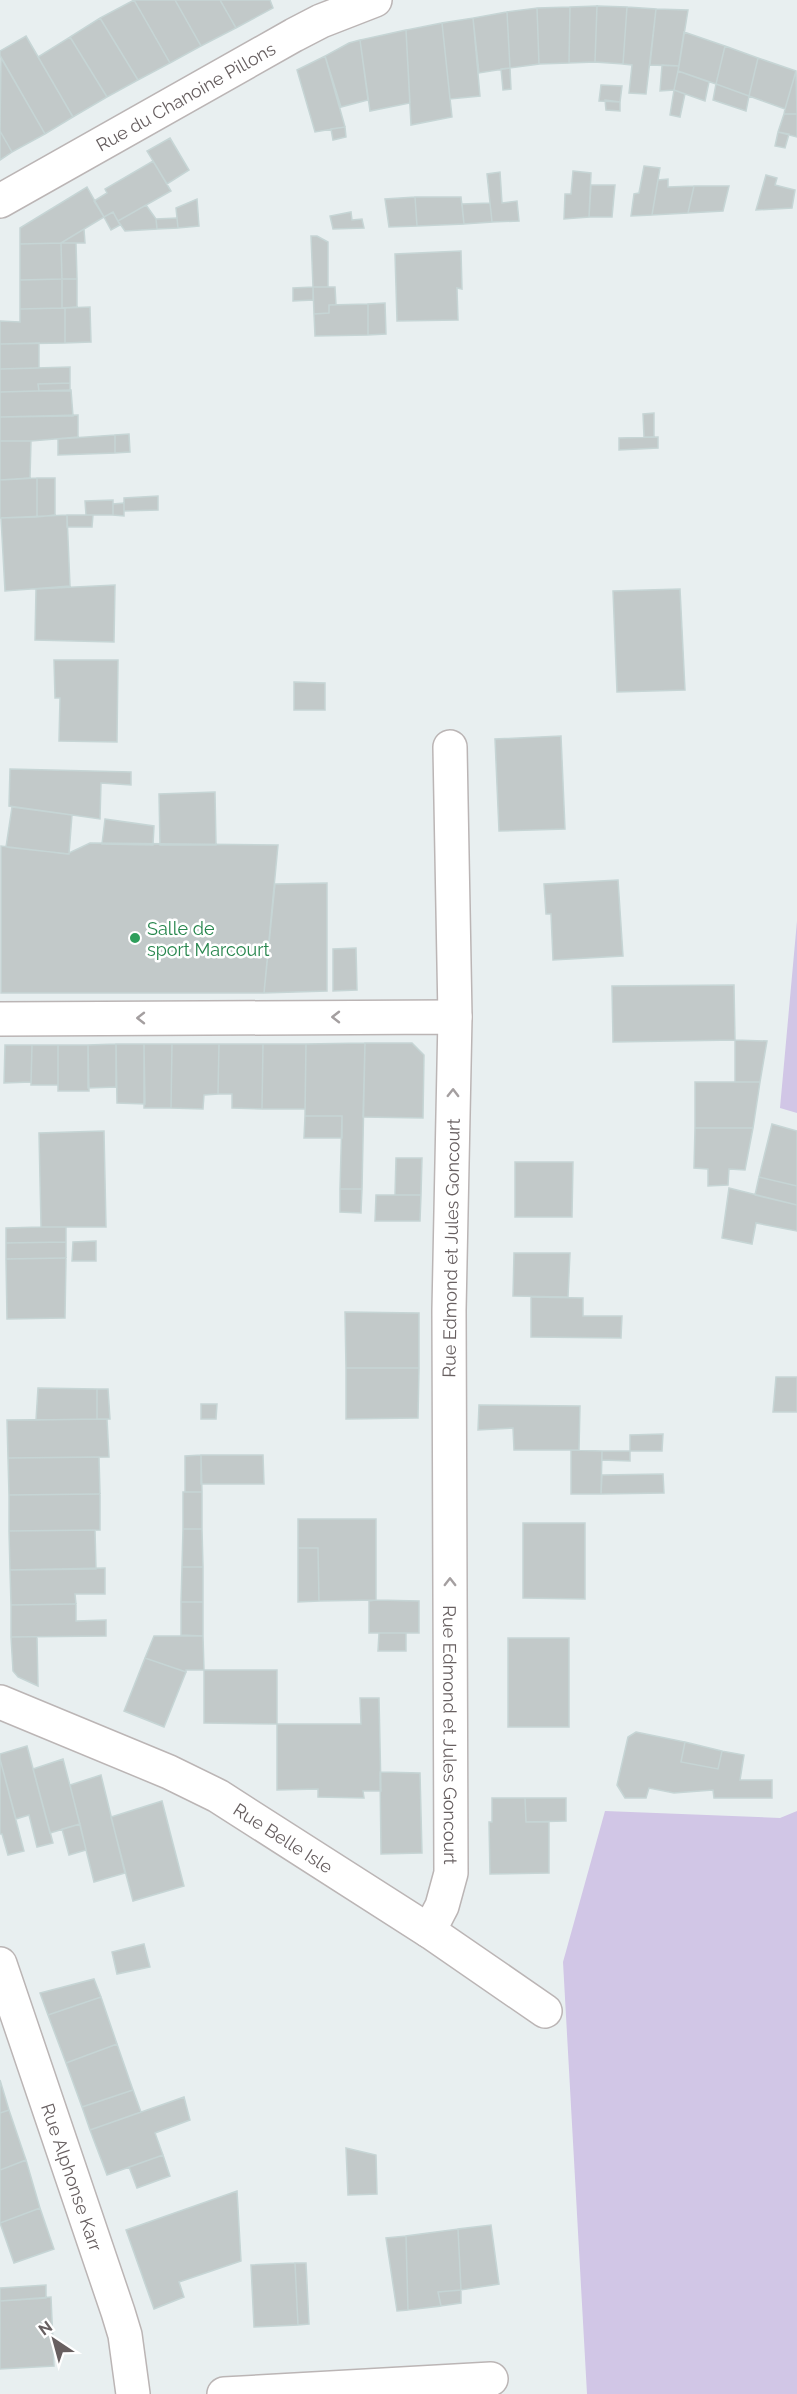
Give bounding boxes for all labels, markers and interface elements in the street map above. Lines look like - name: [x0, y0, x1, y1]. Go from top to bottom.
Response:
- street label: Rue du Chanoine Pillons: [92, 37, 279, 155]
- place label: Salle de sport Marcourt: [147, 918, 270, 960]
- marker: Salle de sport Marcourt: [128, 931, 142, 945]
- one-way arrow: [332, 1011, 341, 1023]
- one-way arrow: [137, 1012, 146, 1024]
- one-way arrow: [447, 1089, 459, 1098]
- street label: Rue Edmond et Jules Goncourt: [438, 1118, 464, 1378]
- one-way arrow: [444, 1578, 456, 1587]
- street label: Rue Edmond et Jules Goncourt: [440, 1605, 461, 1865]
- street label: Rue Belle Isle: [230, 1798, 337, 1877]
- street label: Rue Alphonse Karr: [37, 2100, 107, 2254]
- north arrow: [24, 2310, 84, 2370]
- text: N: [35, 2317, 56, 2340]

